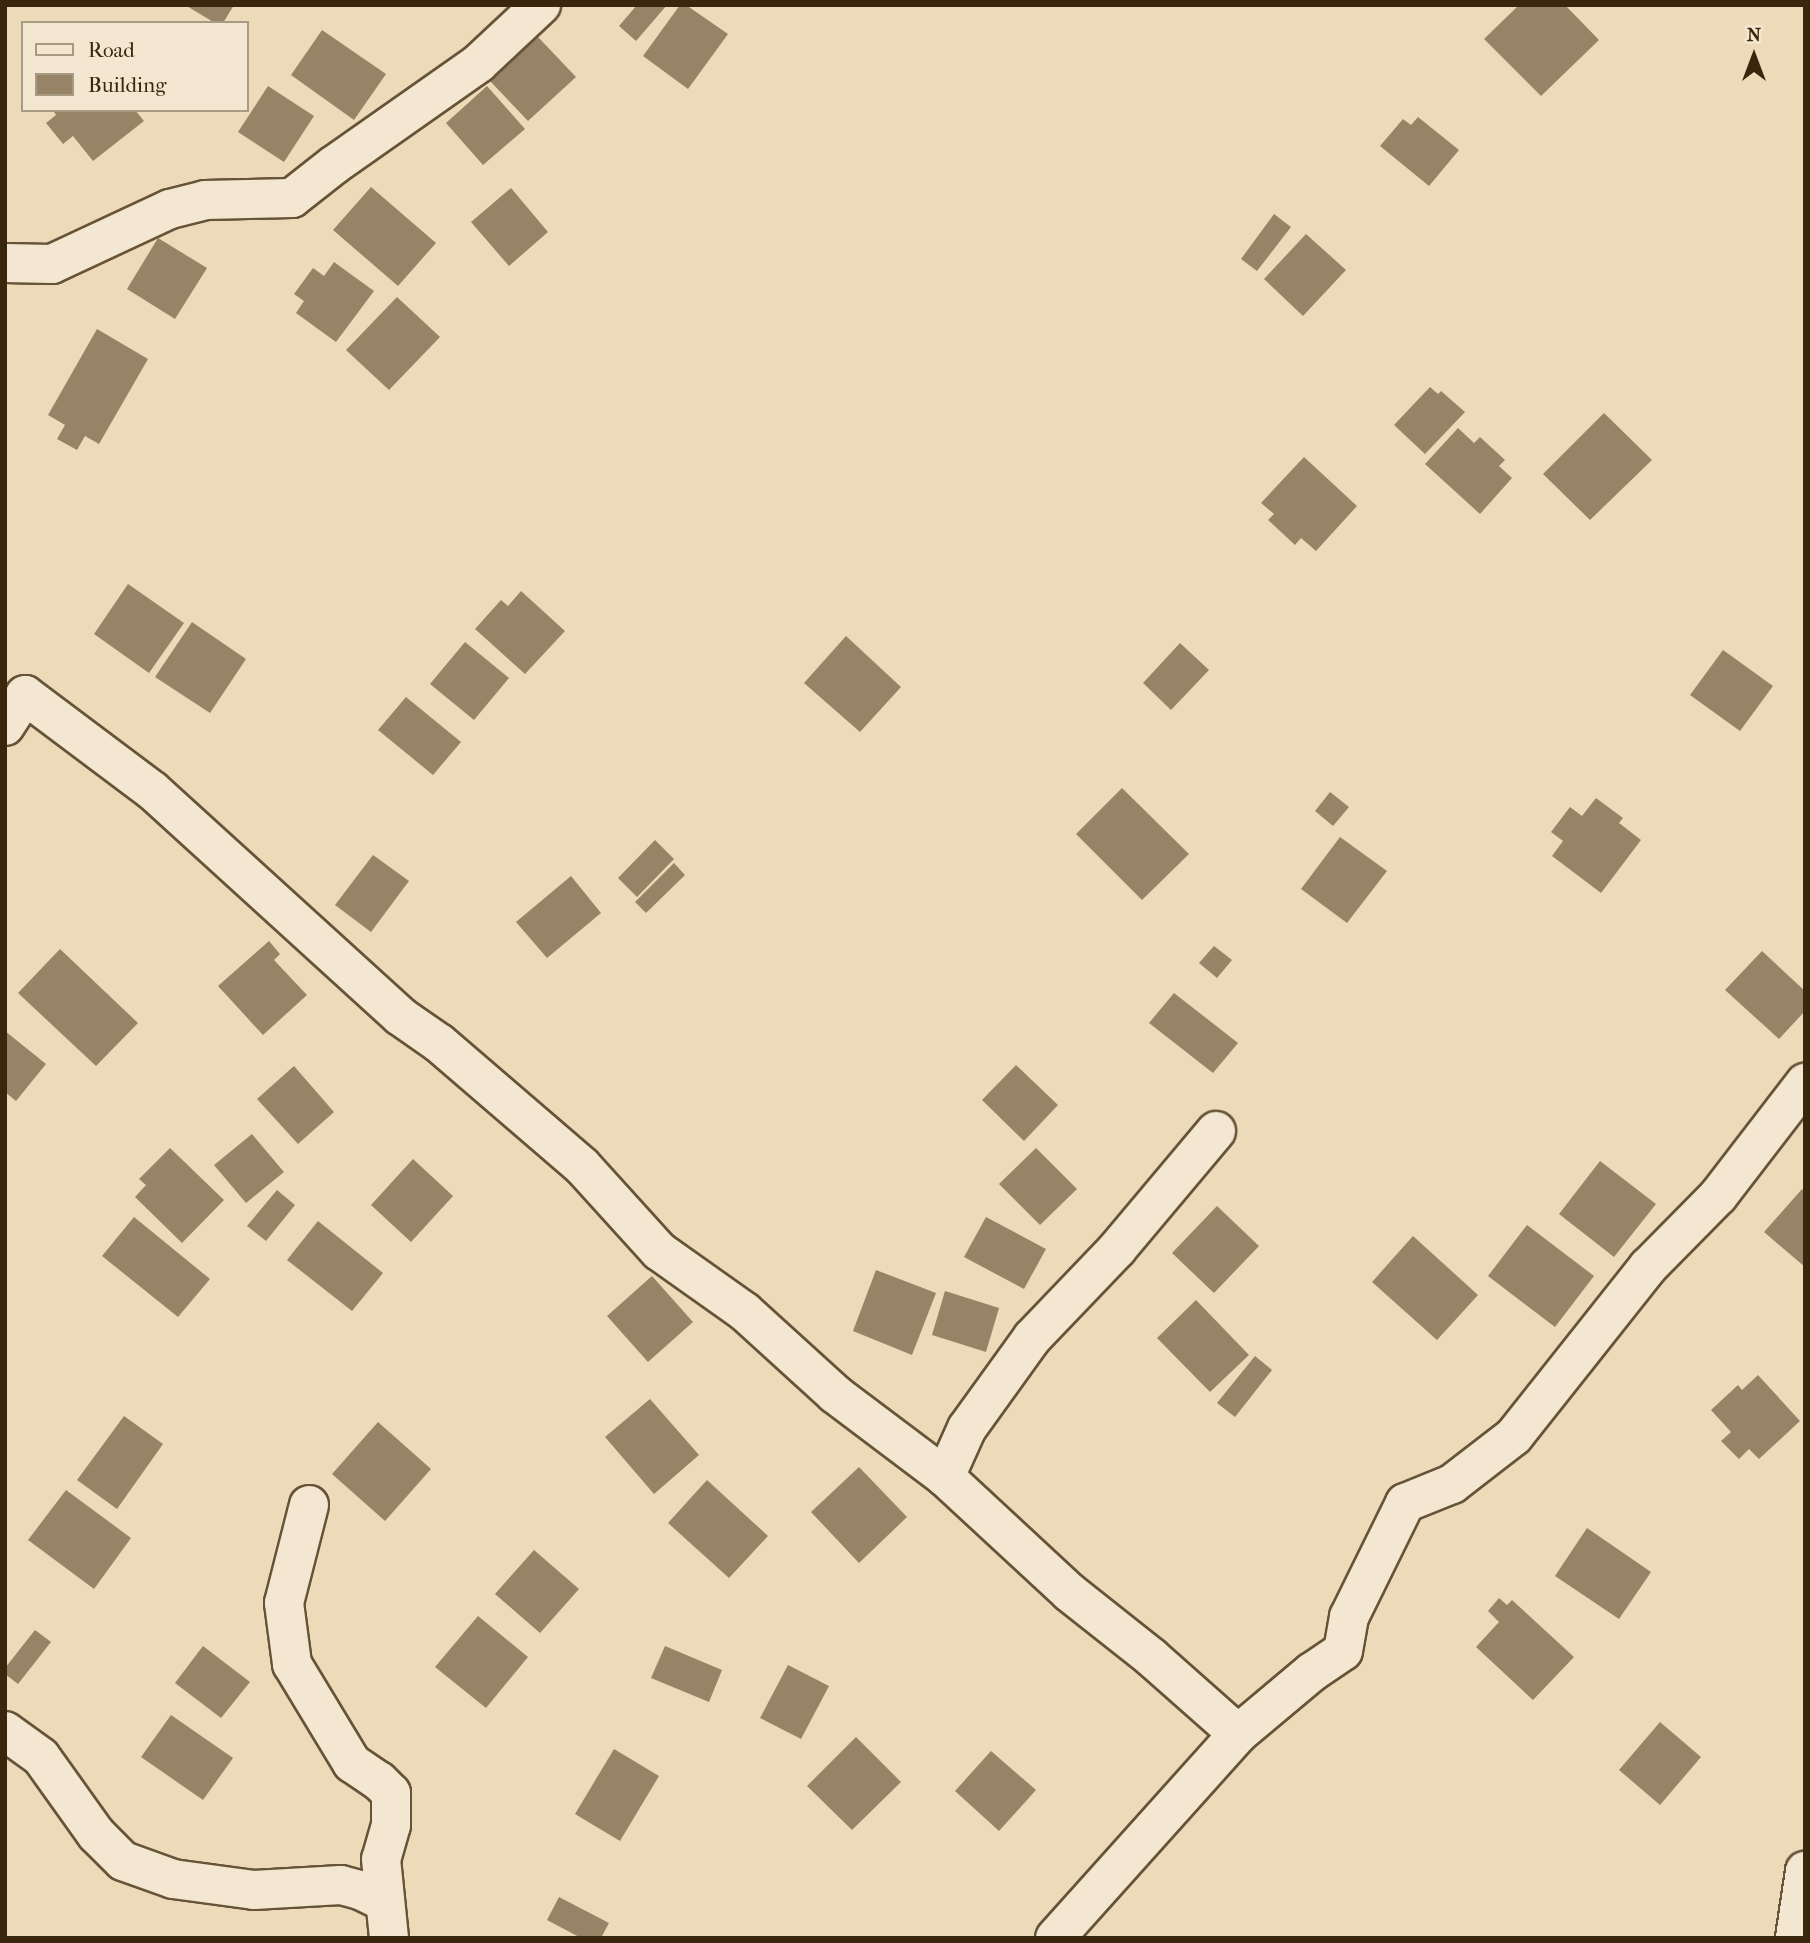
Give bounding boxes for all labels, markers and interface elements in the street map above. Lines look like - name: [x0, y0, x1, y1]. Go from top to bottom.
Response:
- legend: [21, 21, 248, 112]
- north arrow: [1719, 21, 1789, 91]
- text: N: [1747, 24, 1761, 46]
- text: Road: [88, 38, 135, 62]
- text: Building: [88, 73, 166, 97]

